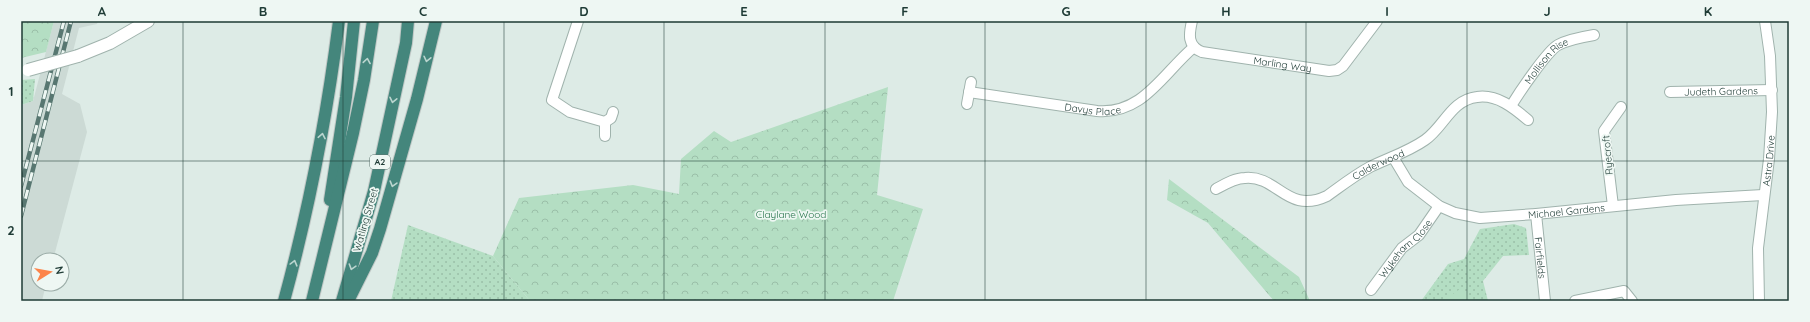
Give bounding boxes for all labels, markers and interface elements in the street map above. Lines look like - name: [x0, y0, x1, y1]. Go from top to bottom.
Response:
- text: A: [98, 3, 107, 19]
- text: B: [259, 3, 267, 19]
- text: C: [419, 3, 427, 19]
- text: D: [579, 3, 589, 19]
- text: E: [740, 3, 748, 19]
- text: F: [901, 3, 909, 19]
- text: G: [1061, 3, 1071, 19]
- text: H: [1221, 3, 1231, 19]
- text: I: [1385, 3, 1389, 19]
- text: J: [1543, 3, 1551, 19]
- text: K: [1704, 3, 1713, 19]
- street label: Mollison Rise: [1521, 35, 1570, 87]
- street label: Marling Way: [1252, 54, 1313, 75]
- one-way arrow: [424, 56, 432, 62]
- one-way arrow: [362, 58, 371, 64]
- text: 1: [8, 83, 14, 99]
- street label: Judeth Gardens: [1684, 84, 1758, 99]
- one-way arrow: [390, 97, 398, 104]
- street label: Davys Place: [1064, 100, 1123, 118]
- one-way arrow: [317, 133, 325, 140]
- street label: Ryecroft: [1599, 134, 1616, 175]
- street label: Astra Drive: [1760, 134, 1778, 187]
- street label: Calderwood: [1350, 147, 1406, 183]
- road number: A2: [370, 155, 390, 169]
- one-way arrow: [389, 181, 398, 188]
- street label: Watling Street: [350, 186, 381, 253]
- street label: Michael Gardens: [1528, 201, 1606, 222]
- park label: Claylane Wood: [756, 208, 826, 221]
- street label: Wykeham Close: [1376, 217, 1435, 281]
- text: 2: [7, 222, 15, 238]
- street label: Fairfields: [1531, 236, 1549, 280]
- north arrow: [30, 252, 70, 292]
- one-way arrow: [289, 260, 298, 267]
- one-way arrow: [348, 264, 357, 271]
- text: N: [52, 265, 67, 275]

